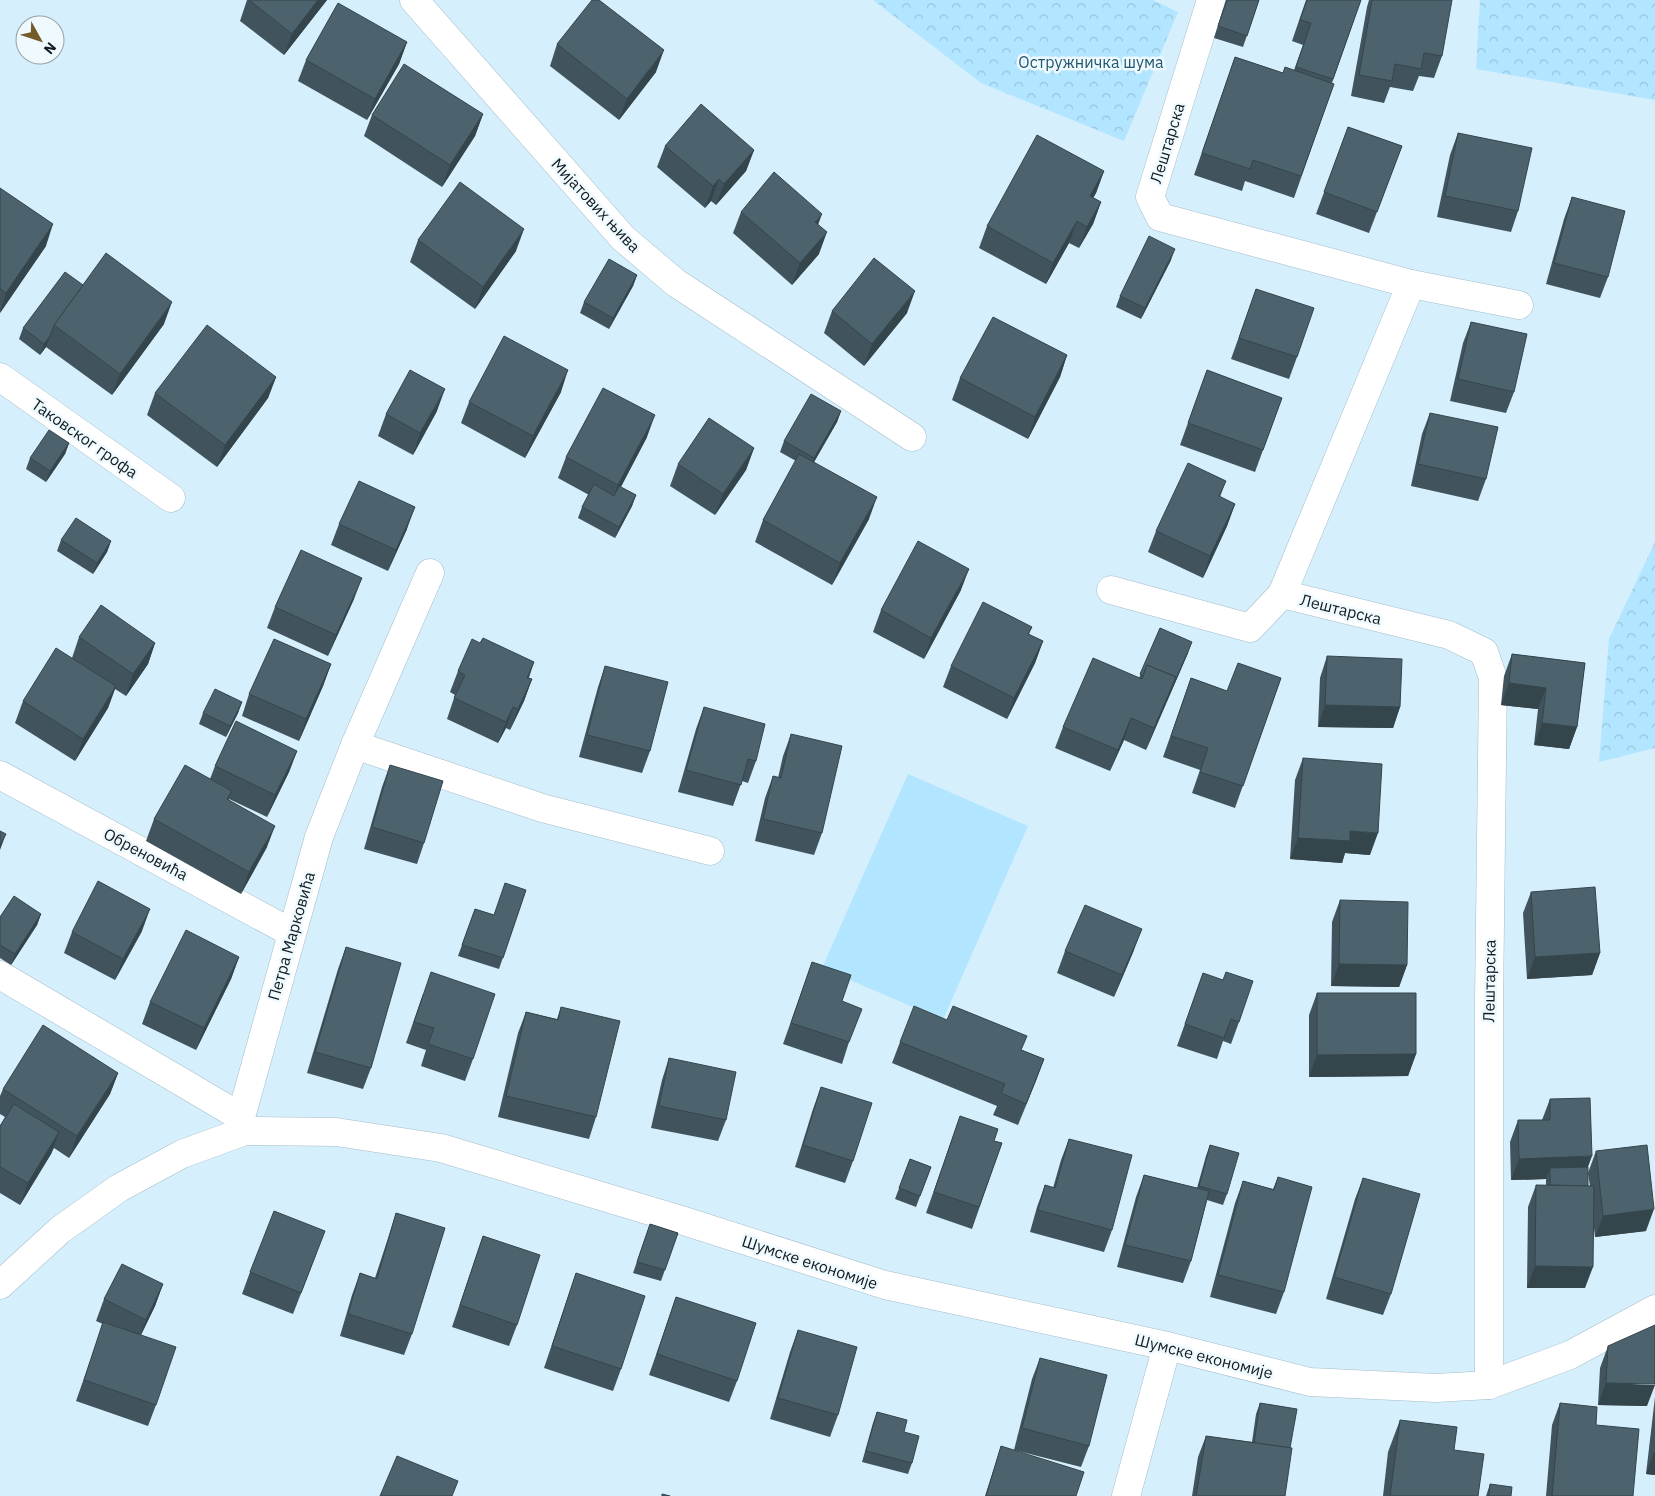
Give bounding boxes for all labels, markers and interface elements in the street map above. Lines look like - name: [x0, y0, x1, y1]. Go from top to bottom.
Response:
- north arrow: [15, 15, 65, 65]
- text: N: [40, 39, 60, 58]
- park label: Остружничка шума: [1018, 52, 1164, 72]
- street label: Лештарска: [1145, 100, 1189, 186]
- street label: Мијатових њива: [547, 154, 645, 257]
- street label: Таковског грофа: [28, 394, 142, 482]
- street label: Лештарска: [1298, 589, 1384, 629]
- street label: Обреновића: [100, 823, 192, 885]
- street label: Петра Марковића: [263, 869, 319, 1003]
- street label: Лештарска: [1478, 939, 1500, 1023]
- street label: Шумске економије: [740, 1231, 881, 1293]
- street label: Шумске економије: [1133, 1329, 1275, 1383]

